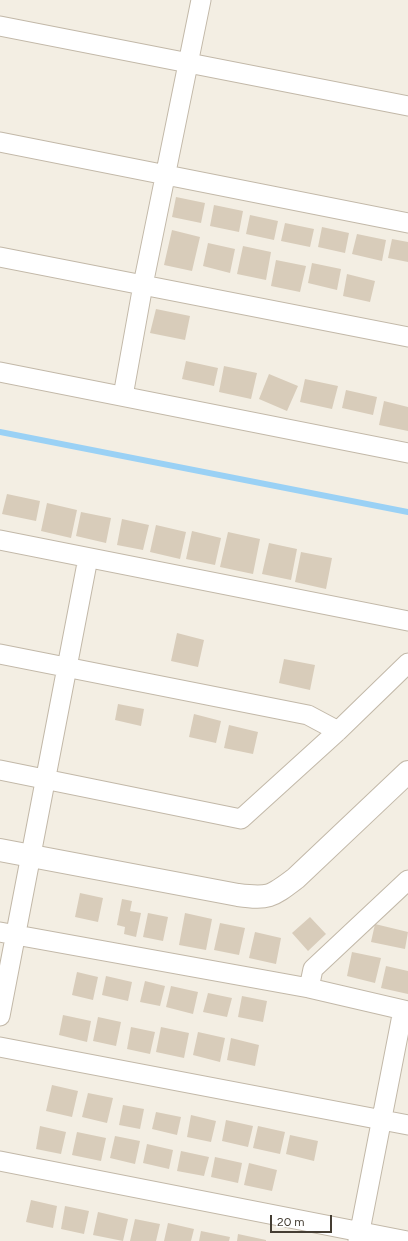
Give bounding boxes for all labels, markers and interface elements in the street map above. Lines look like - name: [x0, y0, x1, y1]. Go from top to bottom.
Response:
- scale bar: [272, 1207, 334, 1233]
- text: 20 m: [277, 1215, 305, 1229]

